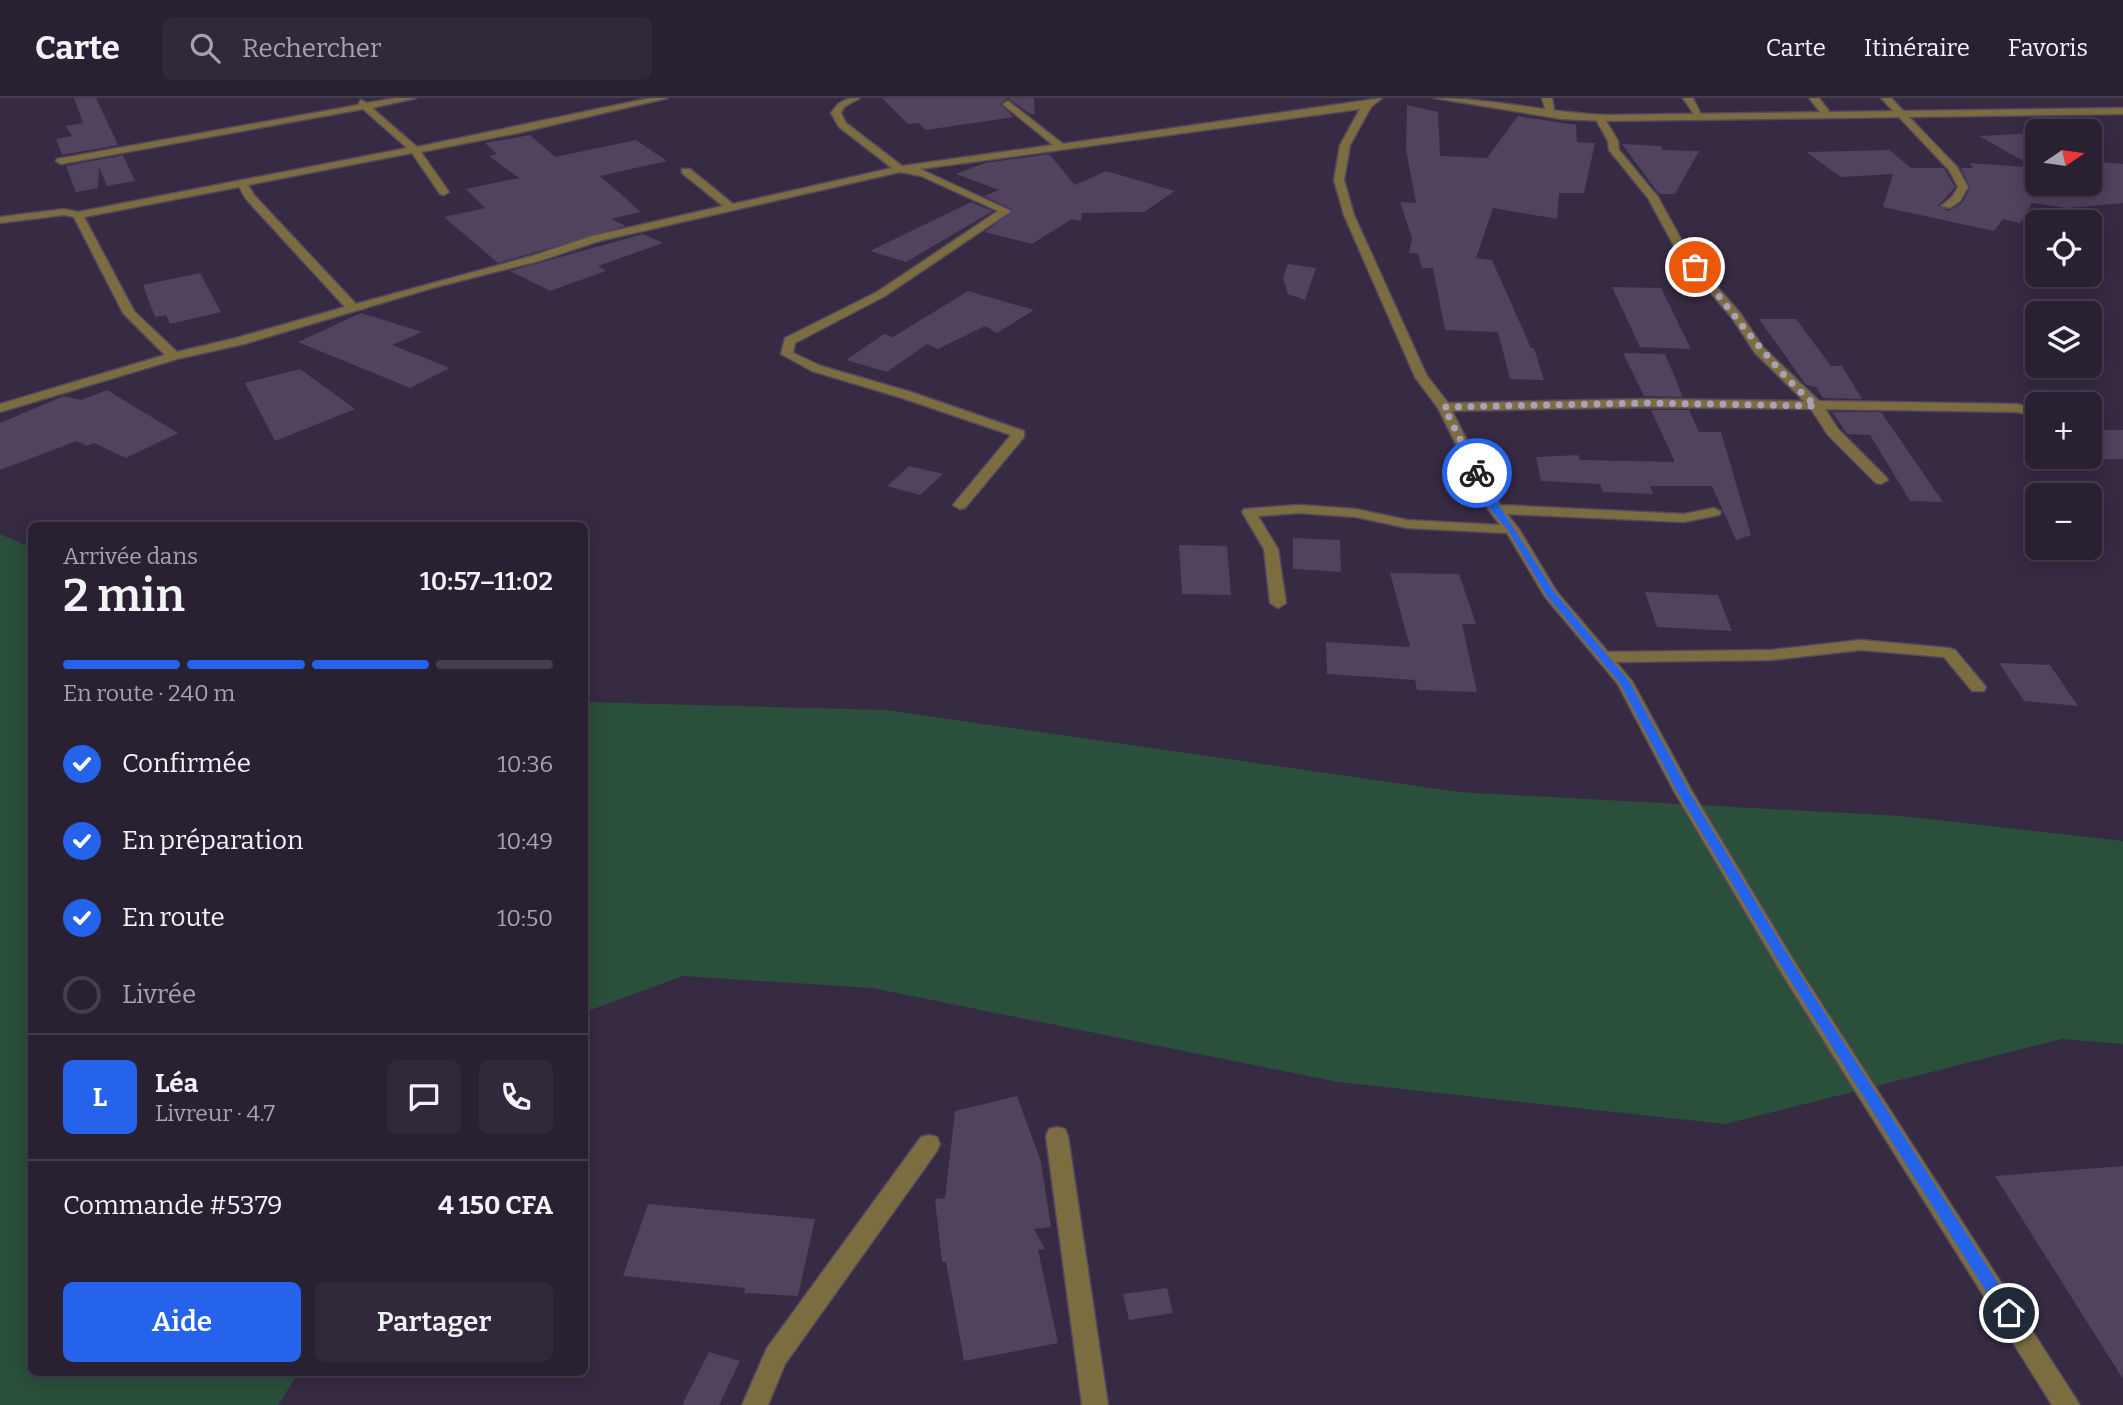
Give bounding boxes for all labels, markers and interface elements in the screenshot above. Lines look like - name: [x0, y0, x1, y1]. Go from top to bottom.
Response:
- search box: [162, 17, 652, 80]
- text: Carte: [35, 28, 120, 68]
- icon: search: [186, 29, 224, 67]
- text: Rechercher: [242, 33, 382, 64]
- text: Carte: [1766, 34, 1826, 62]
- text: Itinéraire: [1864, 34, 1970, 62]
- text: Favoris: [2008, 34, 2088, 62]
- north arrow: [2025, 119, 2102, 196]
- map controls: [2025, 119, 2102, 560]
- button: locate: [2025, 210, 2102, 287]
- pin: [1665, 237, 1725, 297]
- icon: bag: [1676, 248, 1714, 286]
- button: layers: [2025, 301, 2102, 378]
- button: +: [2025, 392, 2102, 469]
- courier: [1442, 438, 1512, 508]
- icon: bike: [1458, 454, 1496, 492]
- button: −: [2025, 483, 2102, 560]
- text: Arrivée dans: [63, 542, 198, 570]
- text: 10:57–11:02: [420, 566, 553, 597]
- text: 2 min: [63, 568, 185, 623]
- text: En route · 240 m: [63, 679, 235, 707]
- icon: check: [63, 745, 101, 783]
- text: Confirmée: [122, 748, 251, 779]
- text: 10:36: [497, 750, 553, 778]
- icon: check: [63, 822, 101, 860]
- text: En préparation: [122, 825, 303, 856]
- text: 10:49: [497, 827, 553, 855]
- icon: check: [63, 899, 101, 937]
- text: En route: [122, 902, 225, 933]
- text: 10:50: [497, 904, 553, 932]
- text: Livrée: [122, 979, 196, 1010]
- button: chat: [387, 1060, 461, 1134]
- button: phone: [479, 1060, 553, 1134]
- text: Léa: [155, 1068, 198, 1099]
- text: L: [93, 1082, 107, 1113]
- text: Livreur · 4.7: [155, 1099, 275, 1127]
- text: Commande #5379: [63, 1190, 282, 1221]
- text: 4 150 CFA: [438, 1190, 553, 1221]
- button: Aide: [63, 1282, 301, 1362]
- button: Partager: [315, 1282, 553, 1362]
- pin: [1979, 1283, 2039, 1343]
- icon: home: [1990, 1294, 2028, 1332]

